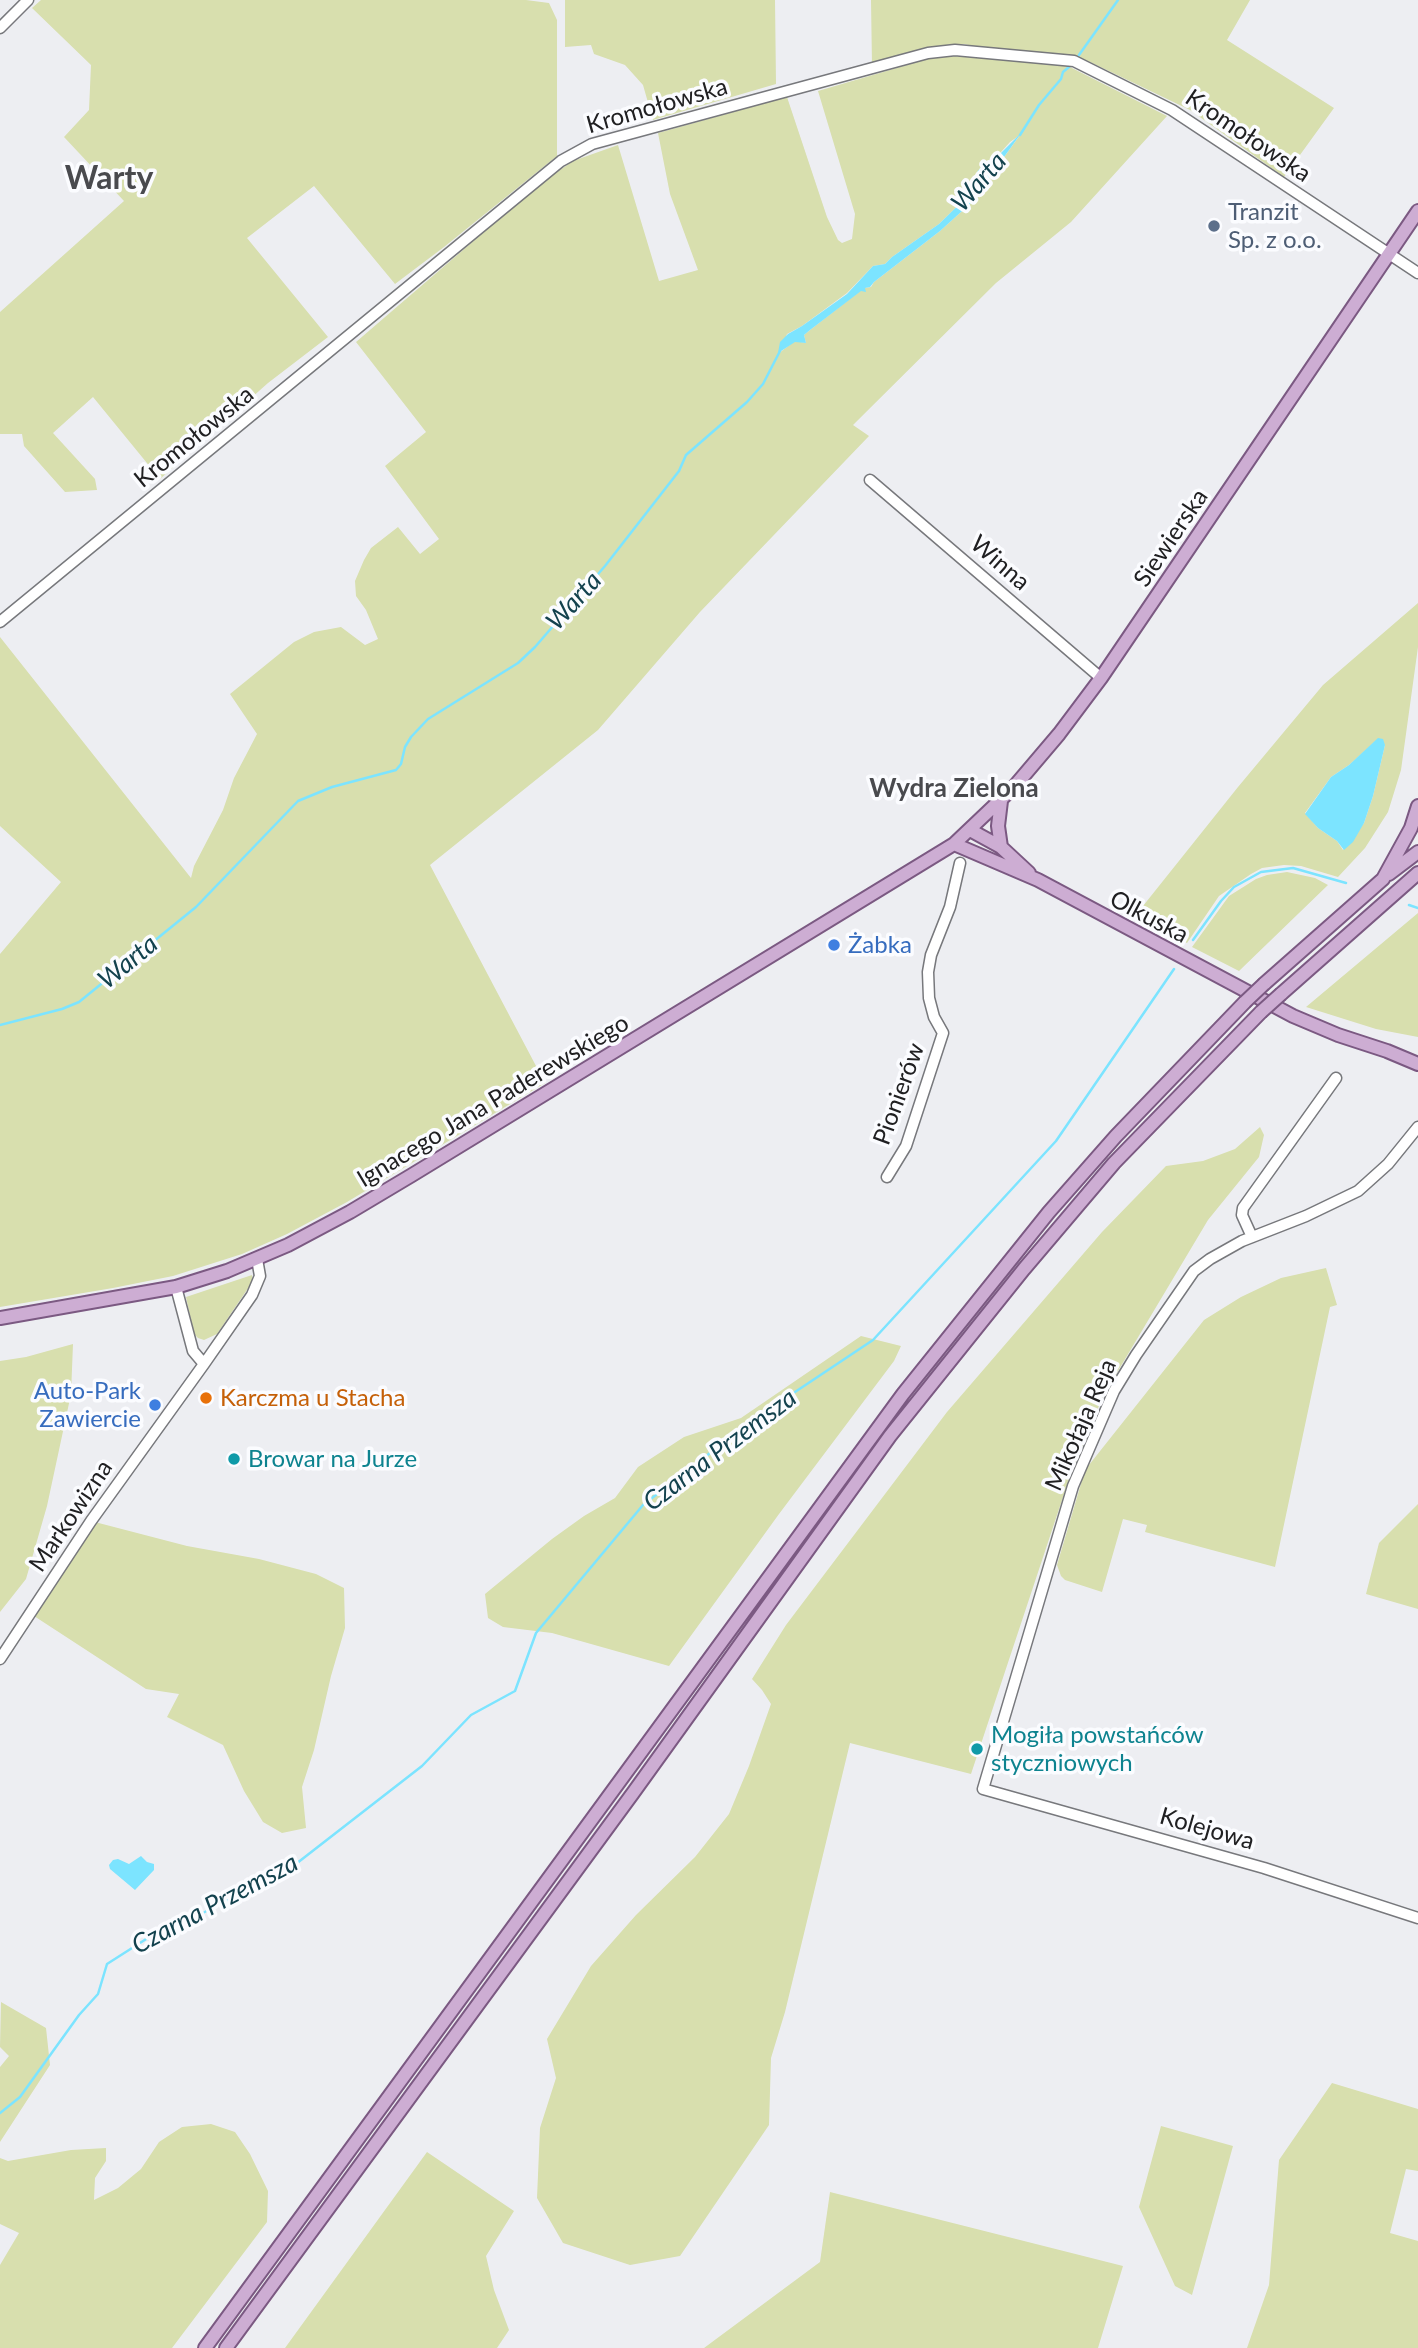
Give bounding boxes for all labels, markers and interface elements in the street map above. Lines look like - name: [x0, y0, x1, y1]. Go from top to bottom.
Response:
- street label: Kromołowska: [583, 72, 731, 140]
- street label: Kromołowska: [1180, 83, 1316, 189]
- water label: Warta: [945, 146, 1013, 218]
- district label: Warty: [65, 160, 153, 198]
- place label: Tranzit Sp. z o.o.: [1228, 198, 1322, 254]
- marker: Tranzit Sp. z o.o.: [1206, 218, 1222, 234]
- street label: Kromołowska: [129, 380, 259, 494]
- street label: Siewierska: [1128, 484, 1214, 592]
- street label: Winna: [964, 529, 1036, 597]
- water label: Warta: [540, 565, 608, 637]
- district label: Wydra Zielona: [869, 773, 1039, 805]
- street label: Olkuska: [1105, 884, 1193, 950]
- water label: Warta: [92, 929, 164, 995]
- place label: Żabka: [848, 931, 912, 959]
- marker: Żabka: [826, 937, 842, 953]
- street label: Ignacego Jana Paderewskiego: [352, 1008, 634, 1194]
- street label: Pionierów: [867, 1039, 931, 1149]
- street label: Mikołaja Reja: [1039, 1355, 1123, 1495]
- place label: Auto-Park Zawiercie: [34, 1377, 141, 1433]
- water label: Czarna Przemsza: [637, 1382, 803, 1518]
- place label: Karczma u Stacha: [220, 1384, 405, 1412]
- marker: Karczma u Stacha: [198, 1390, 214, 1406]
- marker: Auto-Park Zawiercie: [147, 1397, 163, 1413]
- place label: Browar na Jurze: [248, 1445, 417, 1473]
- marker: Browar na Jurze: [226, 1451, 242, 1467]
- street label: Markowizna: [23, 1455, 119, 1577]
- place label: Mogiła powstańców styczniowych: [991, 1721, 1204, 1777]
- marker: Mogiła powstańców styczniowych: [969, 1741, 985, 1757]
- street label: Kolejowa: [1157, 1802, 1257, 1856]
- water label: Czarna Przemsza: [127, 1847, 303, 1961]

